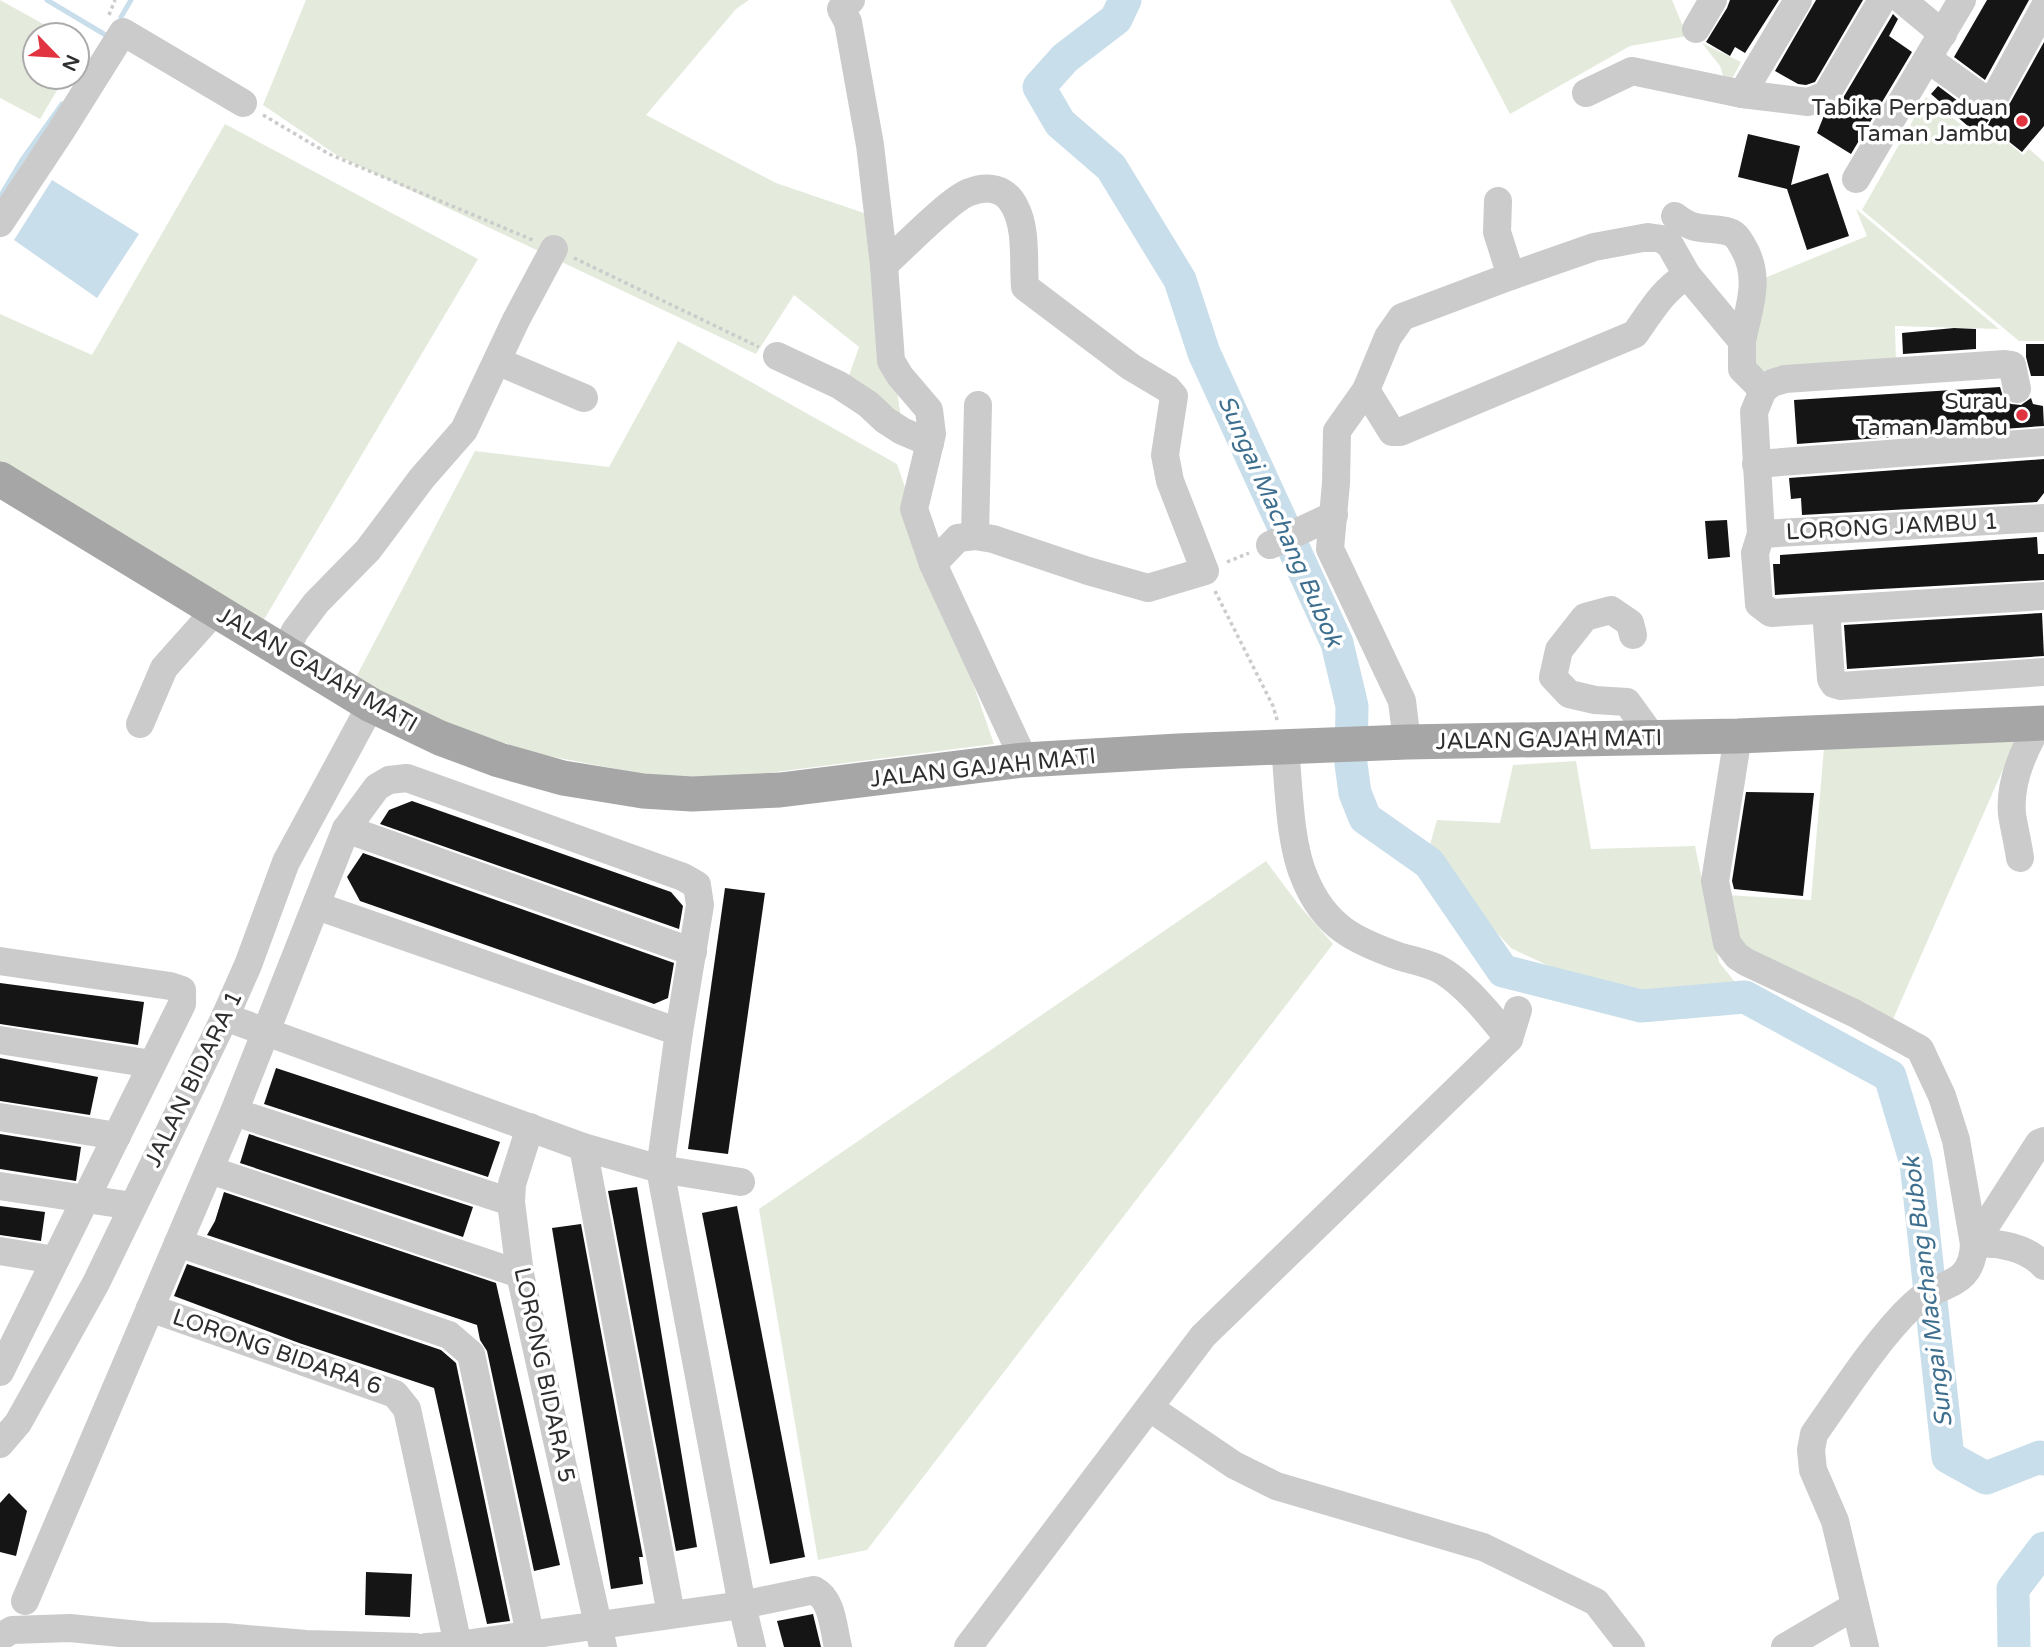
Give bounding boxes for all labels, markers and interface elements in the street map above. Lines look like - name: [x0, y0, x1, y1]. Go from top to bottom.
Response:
- north arrow: [21, 21, 91, 91]
- text: N: [57, 51, 84, 74]
- place label: Tabika Perpaduan Taman Jambu: [1812, 94, 2008, 148]
- marker: Tabika Perpaduan Taman Jambu: [2014, 113, 2030, 129]
- place label: Surau Taman Jambu: [1856, 388, 2008, 442]
- water label: Sungai Machang Bubok: [1211, 391, 1349, 653]
- marker: Surau Taman Jambu: [2014, 407, 2030, 423]
- street label: LORONG JAMBU 1: [1785, 507, 1999, 547]
- street label: JALAN GAJAH MATI: [212, 601, 422, 739]
- street label: JALAN GAJAH MATI: [1435, 724, 1663, 756]
- street label: JALAN GAJAH MATI: [869, 742, 1097, 794]
- street label: JALAN BIDARA 1: [139, 986, 249, 1172]
- water label: Sungai Machang Bubok: [1897, 1153, 1959, 1429]
- street label: LORONG BIDARA 5: [508, 1265, 580, 1485]
- street label: LORONG BIDARA 6: [169, 1303, 385, 1401]

